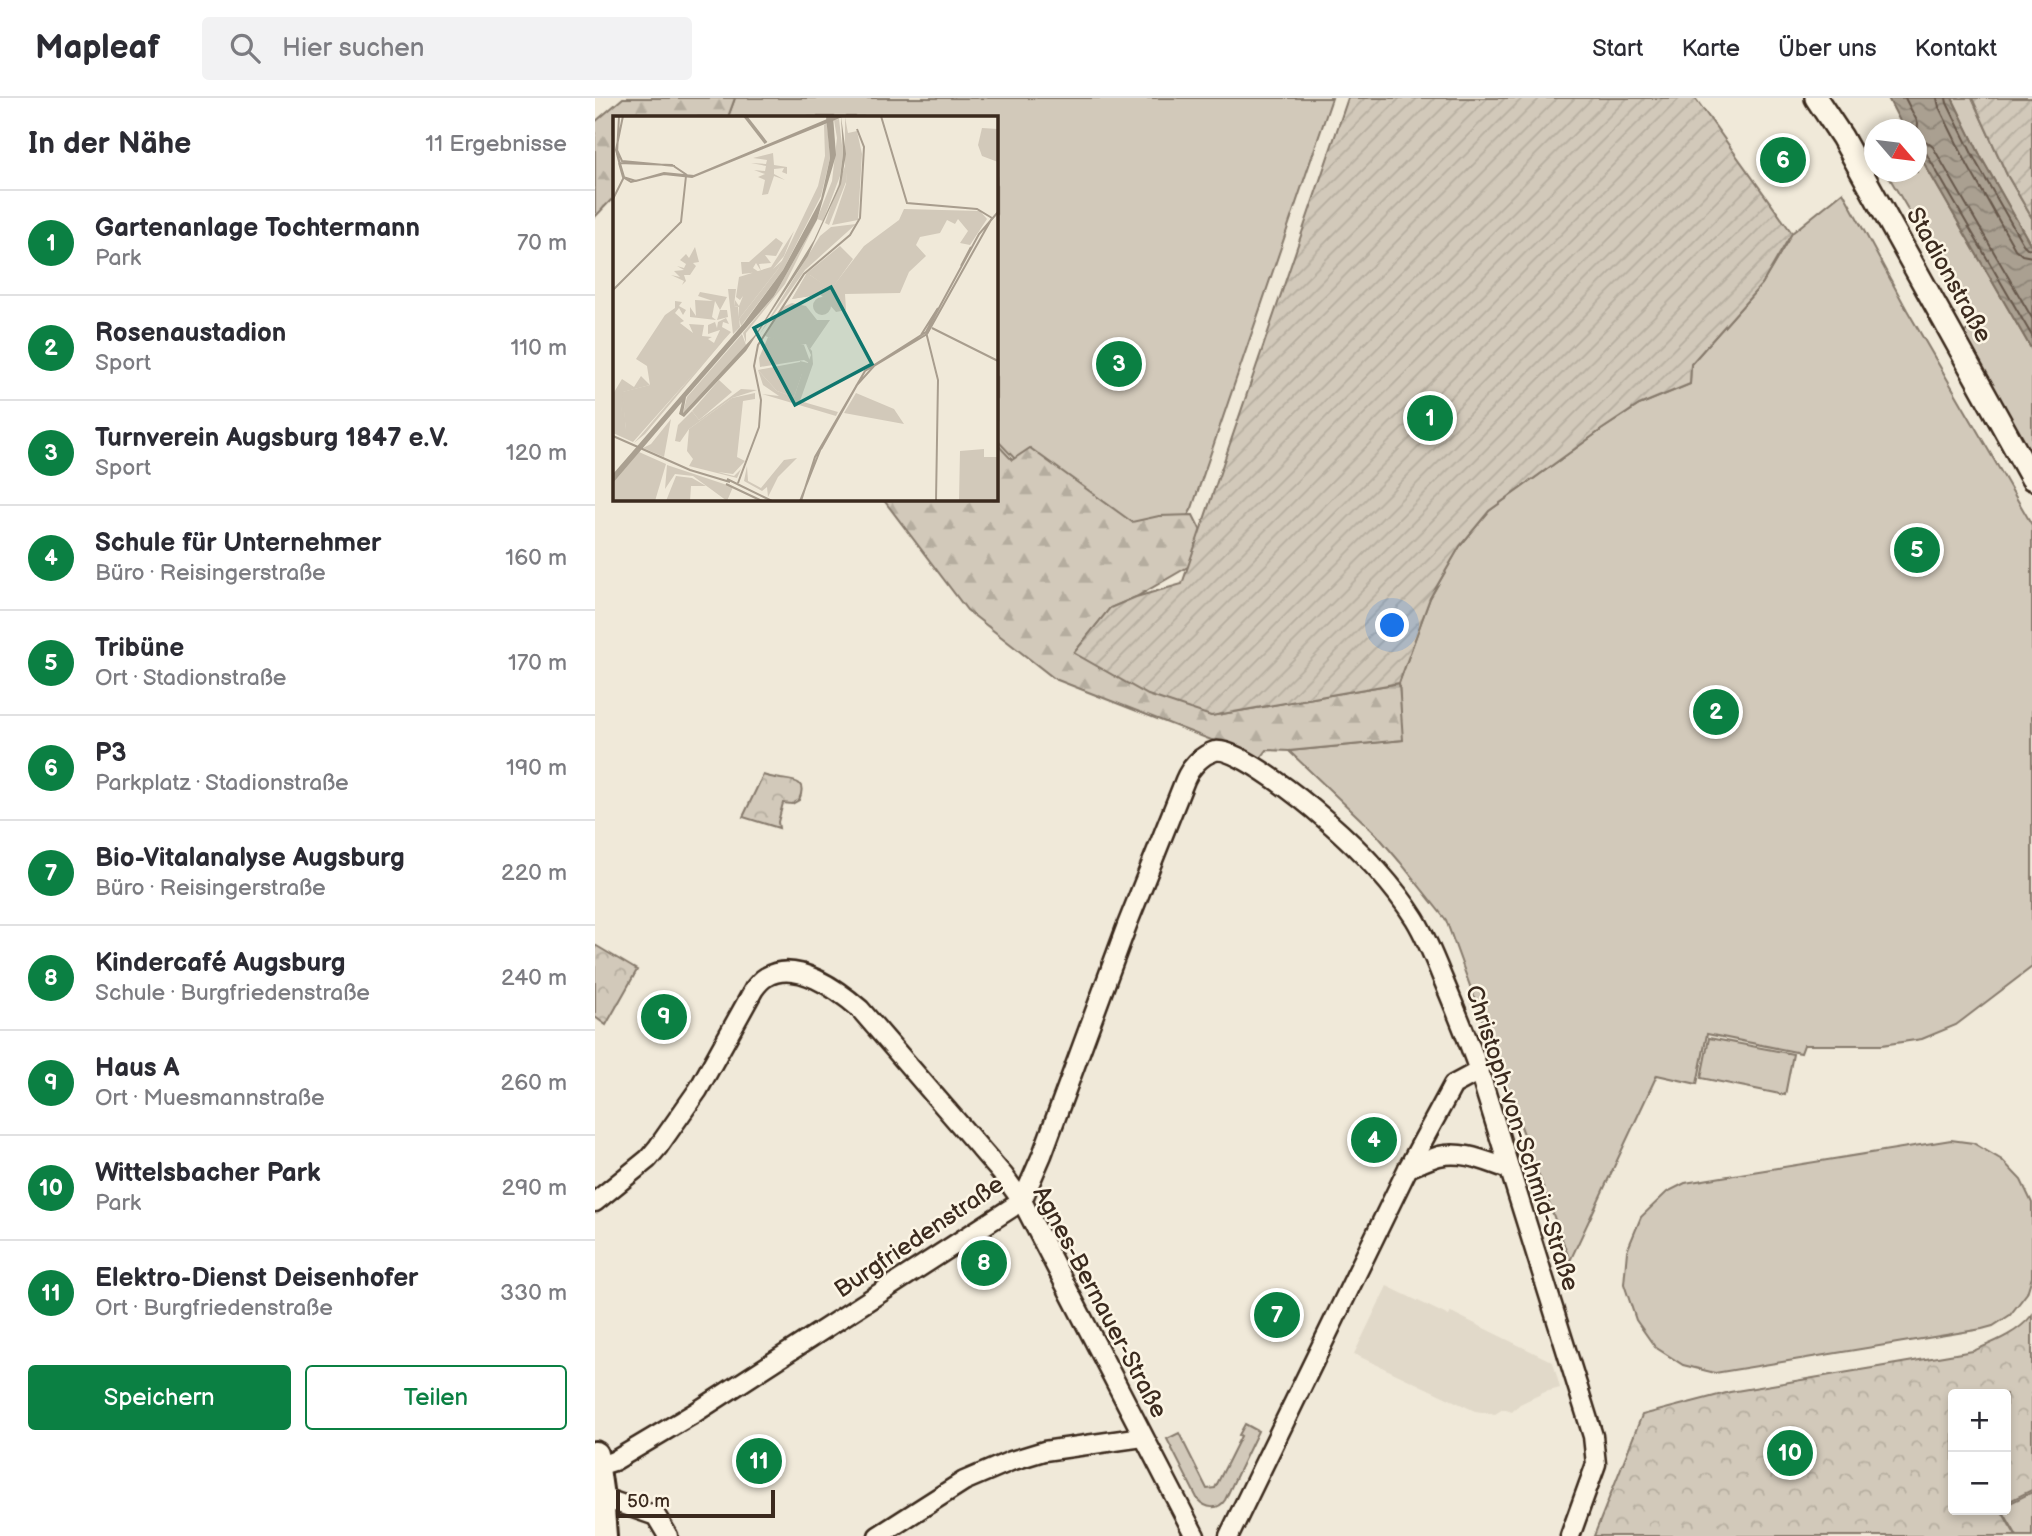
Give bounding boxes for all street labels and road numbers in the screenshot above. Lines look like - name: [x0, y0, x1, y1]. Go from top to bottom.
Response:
- street label: Stadionstraße: [1900, 202, 1998, 348]
- street label: Christoph-von-Schmid-Straße: [1459, 981, 1585, 1295]
- street label: Burgfriedenstraße: [829, 1170, 1009, 1304]
- street label: Agnes-Bernauer-Straße: [1027, 1181, 1173, 1423]

